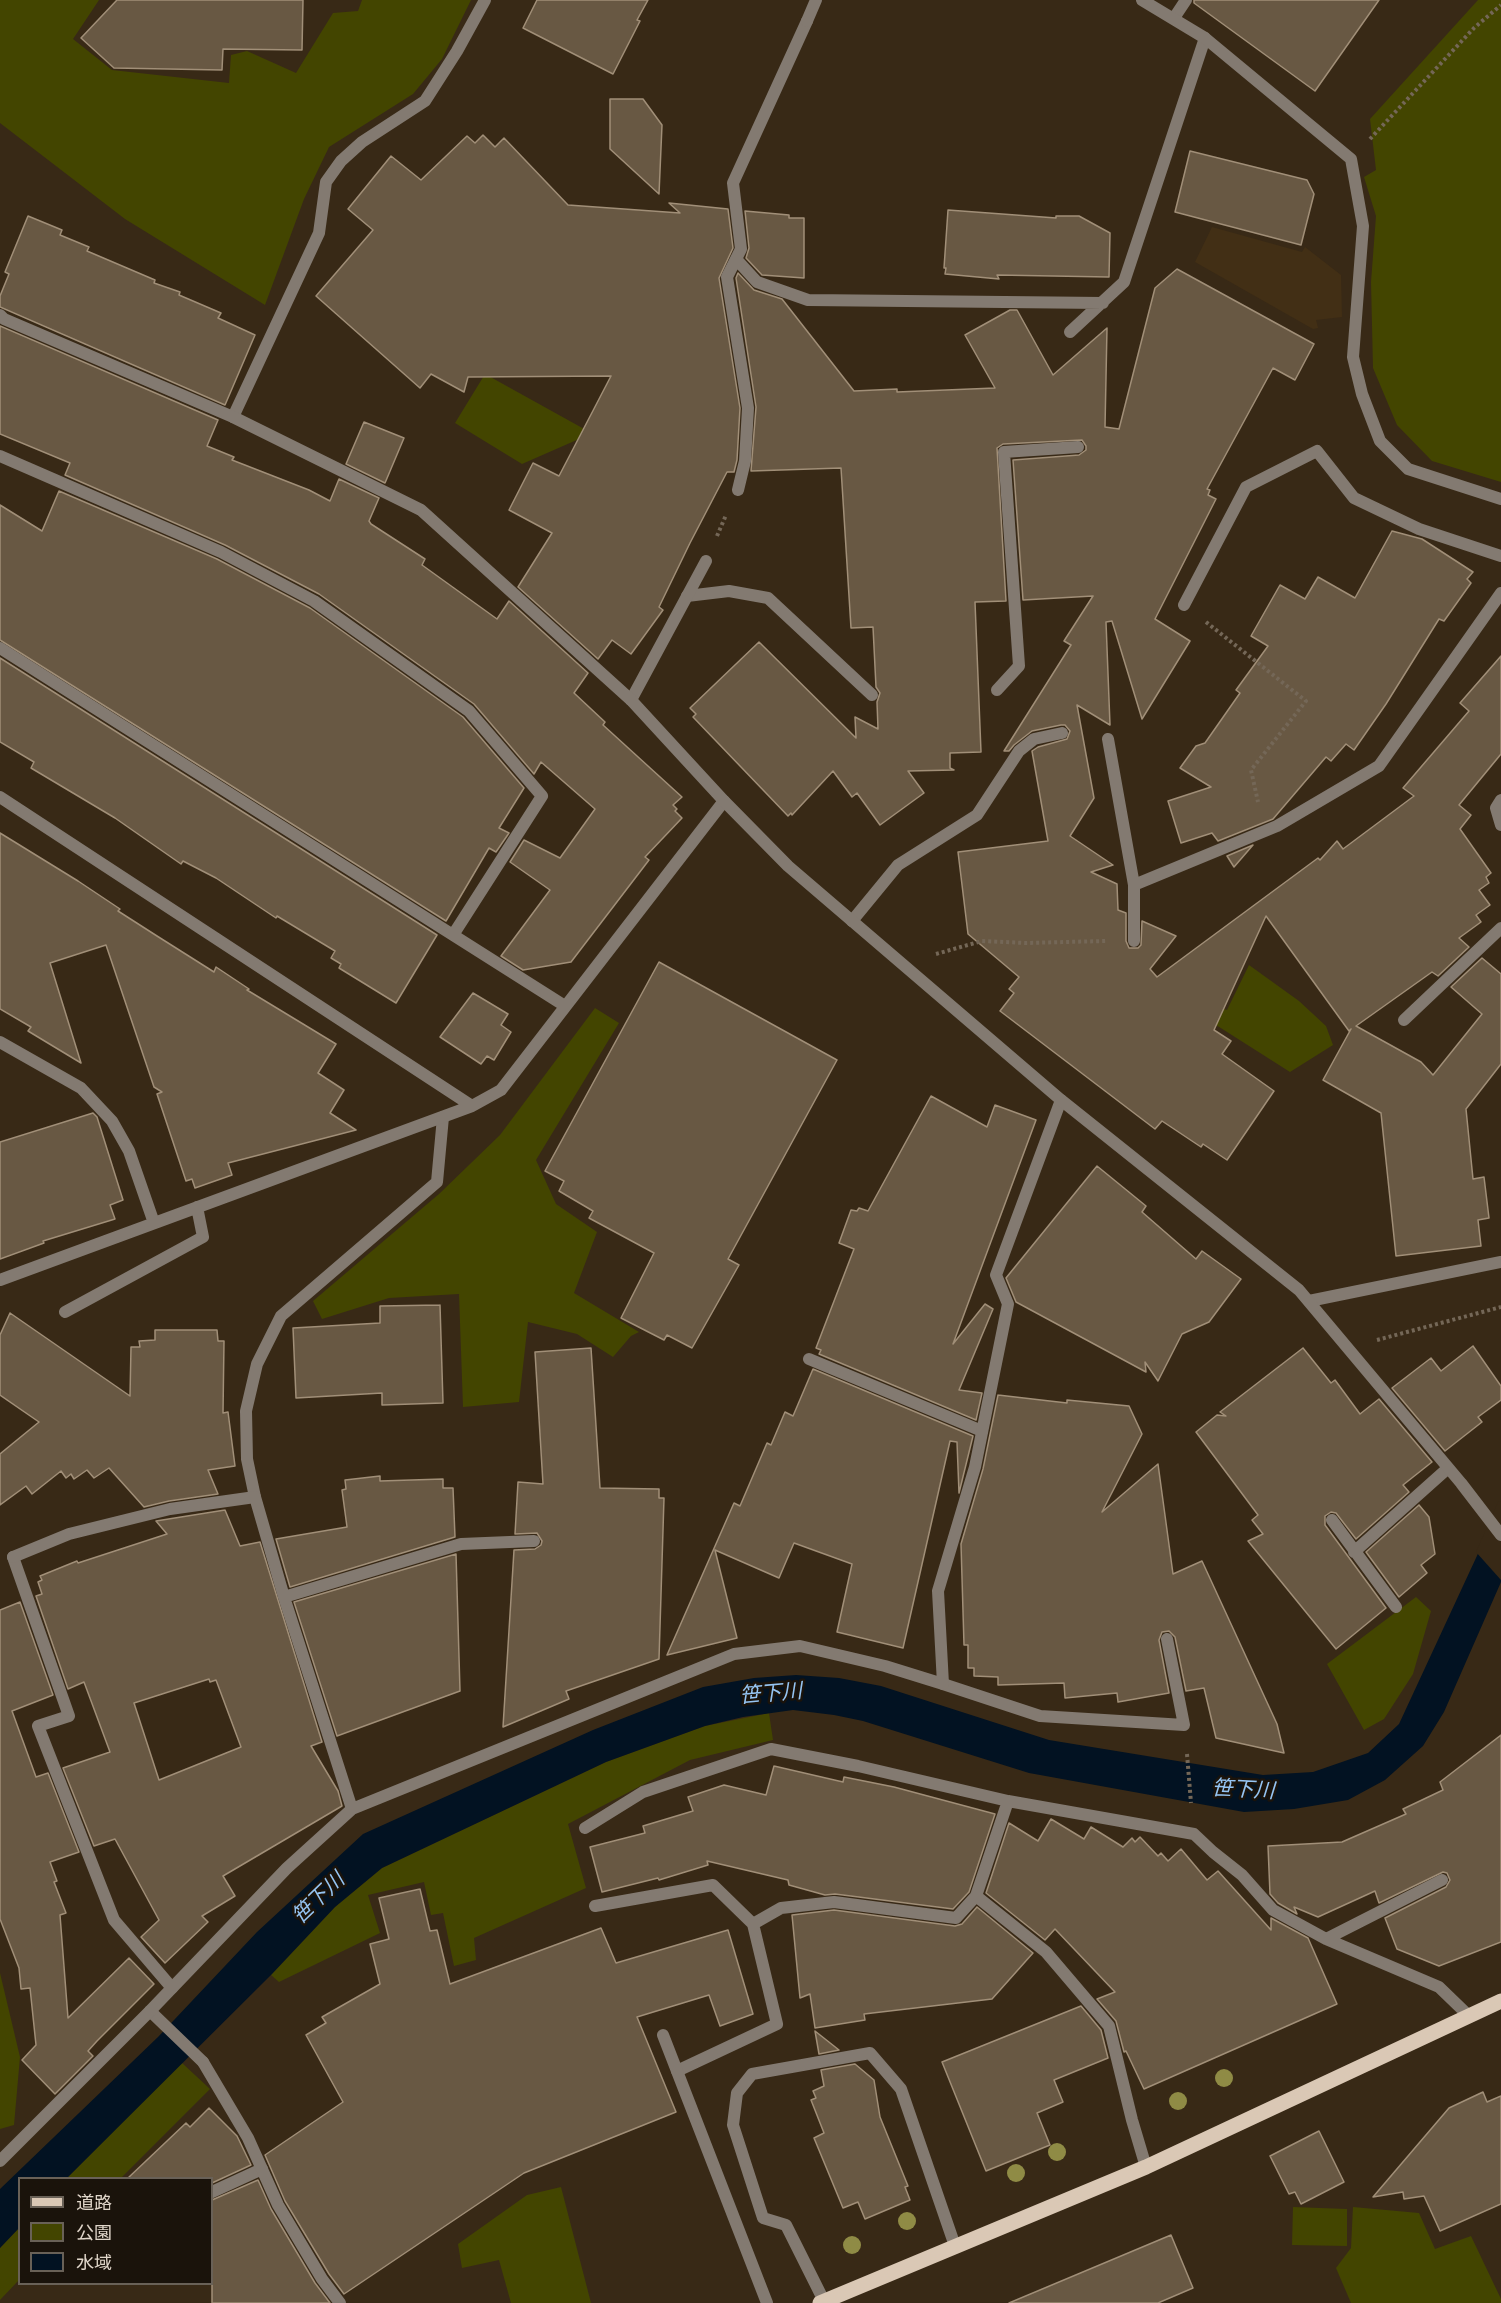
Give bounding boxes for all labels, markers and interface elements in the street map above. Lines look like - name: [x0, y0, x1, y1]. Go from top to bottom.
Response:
- water label: 笹下川: [739, 1681, 803, 1711]
- water label: 笹下川: [1211, 1778, 1275, 1806]
- water label: 笹下川: [289, 1869, 351, 1931]
- legend: [18, 2177, 213, 2285]
- text: 道路: [76, 2190, 112, 2217]
- text: 公園: [76, 2220, 112, 2247]
- text: 水域: [76, 2250, 112, 2277]

